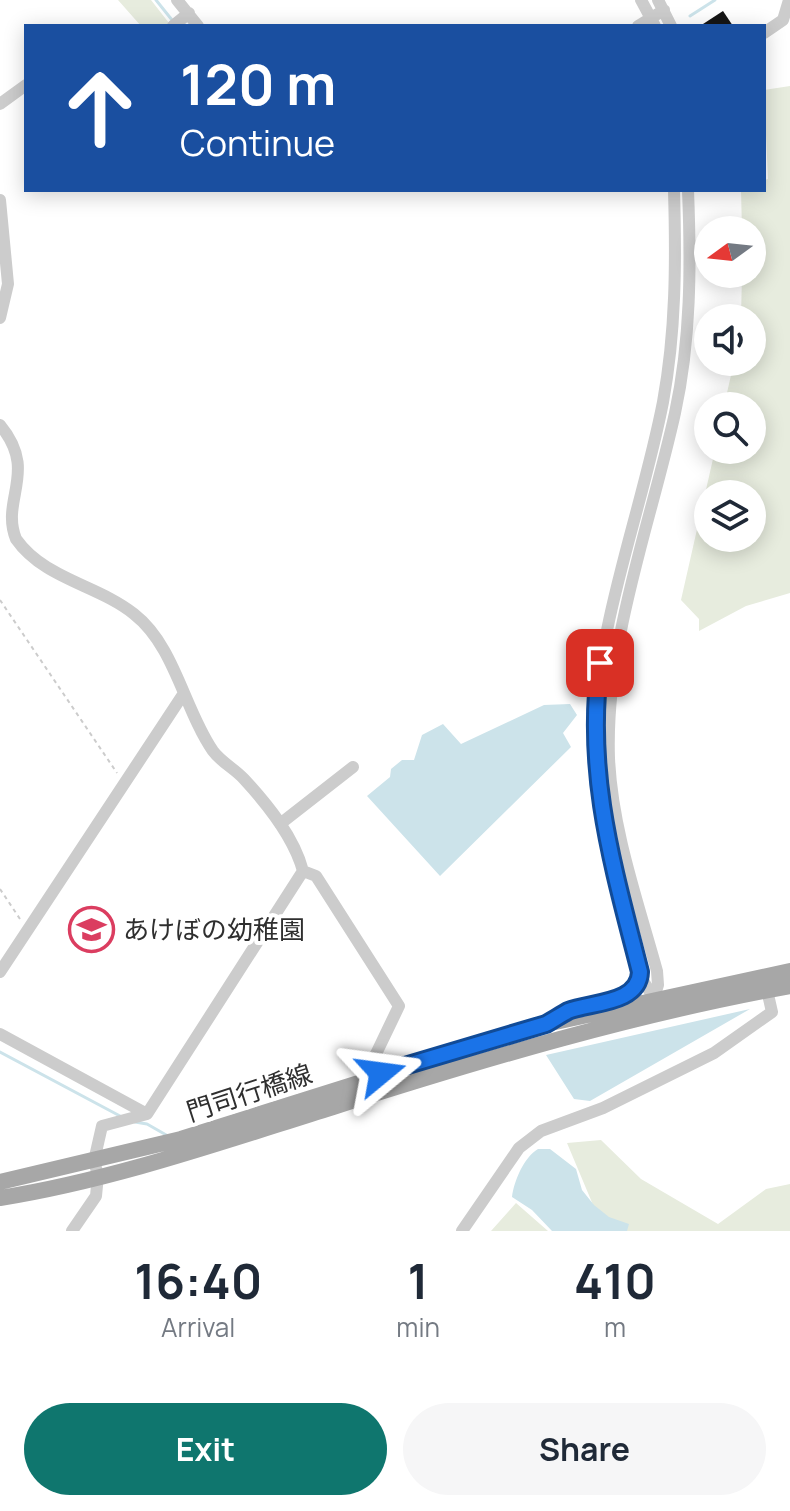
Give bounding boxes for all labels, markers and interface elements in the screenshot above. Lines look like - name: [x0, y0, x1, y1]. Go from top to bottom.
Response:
- text: 120 m: [180, 45, 336, 122]
- icon: ahead: [48, 56, 152, 160]
- text: Continue: [180, 118, 335, 167]
- north arrow: [694, 216, 766, 288]
- map controls: [694, 216, 766, 552]
- button: sound: [694, 304, 766, 376]
- button: search: [694, 392, 766, 464]
- button: layers: [694, 480, 766, 552]
- pin: [566, 629, 634, 697]
- icon: arrive: [578, 641, 622, 685]
- school or university icon: あけぼの幼稚園: [68, 905, 116, 953]
- place label: あけぼの幼稚園: [123, 911, 305, 947]
- position arrow: [339, 1031, 423, 1115]
- street label: 門司行橋線: [182, 1055, 316, 1129]
- text: 16:40: [134, 1248, 262, 1313]
- text: 1: [408, 1248, 429, 1313]
- text: 410: [574, 1248, 656, 1313]
- text: Arrival: [161, 1309, 235, 1345]
- text: min: [396, 1309, 440, 1345]
- text: m: [604, 1309, 626, 1345]
- button: Exit: [24, 1403, 387, 1495]
- button: Share: [403, 1403, 766, 1495]

